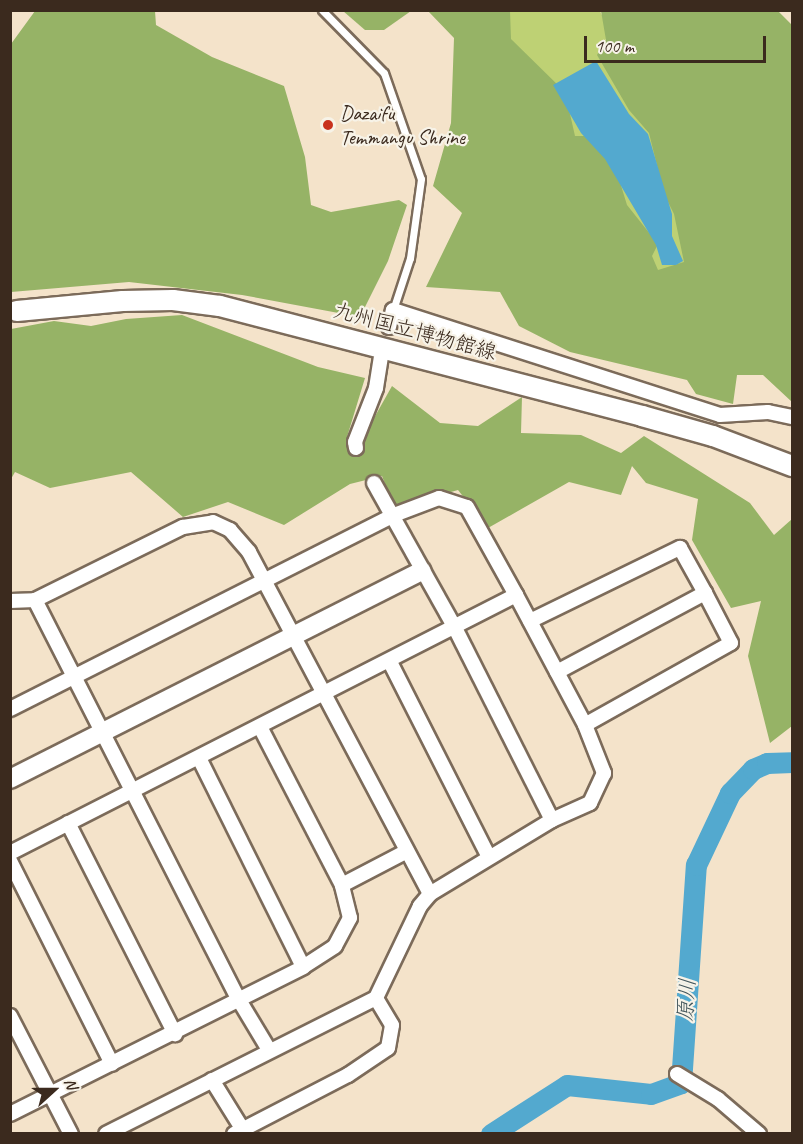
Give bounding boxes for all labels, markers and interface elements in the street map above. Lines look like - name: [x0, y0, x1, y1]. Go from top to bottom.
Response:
- scale bar: [587, 24, 768, 62]
- text: 100 m: [595, 35, 634, 57]
- place label: Dazaifu Temmangu Shrine: [340, 100, 465, 150]
- marker: Dazaifu Temmangu Shrine: [321, 118, 335, 132]
- street label: 九州国立博物館線: [331, 297, 499, 365]
- water label: 原川: [672, 977, 702, 1023]
- north arrow: [24, 1060, 84, 1120]
- text: N: [60, 1075, 82, 1092]

